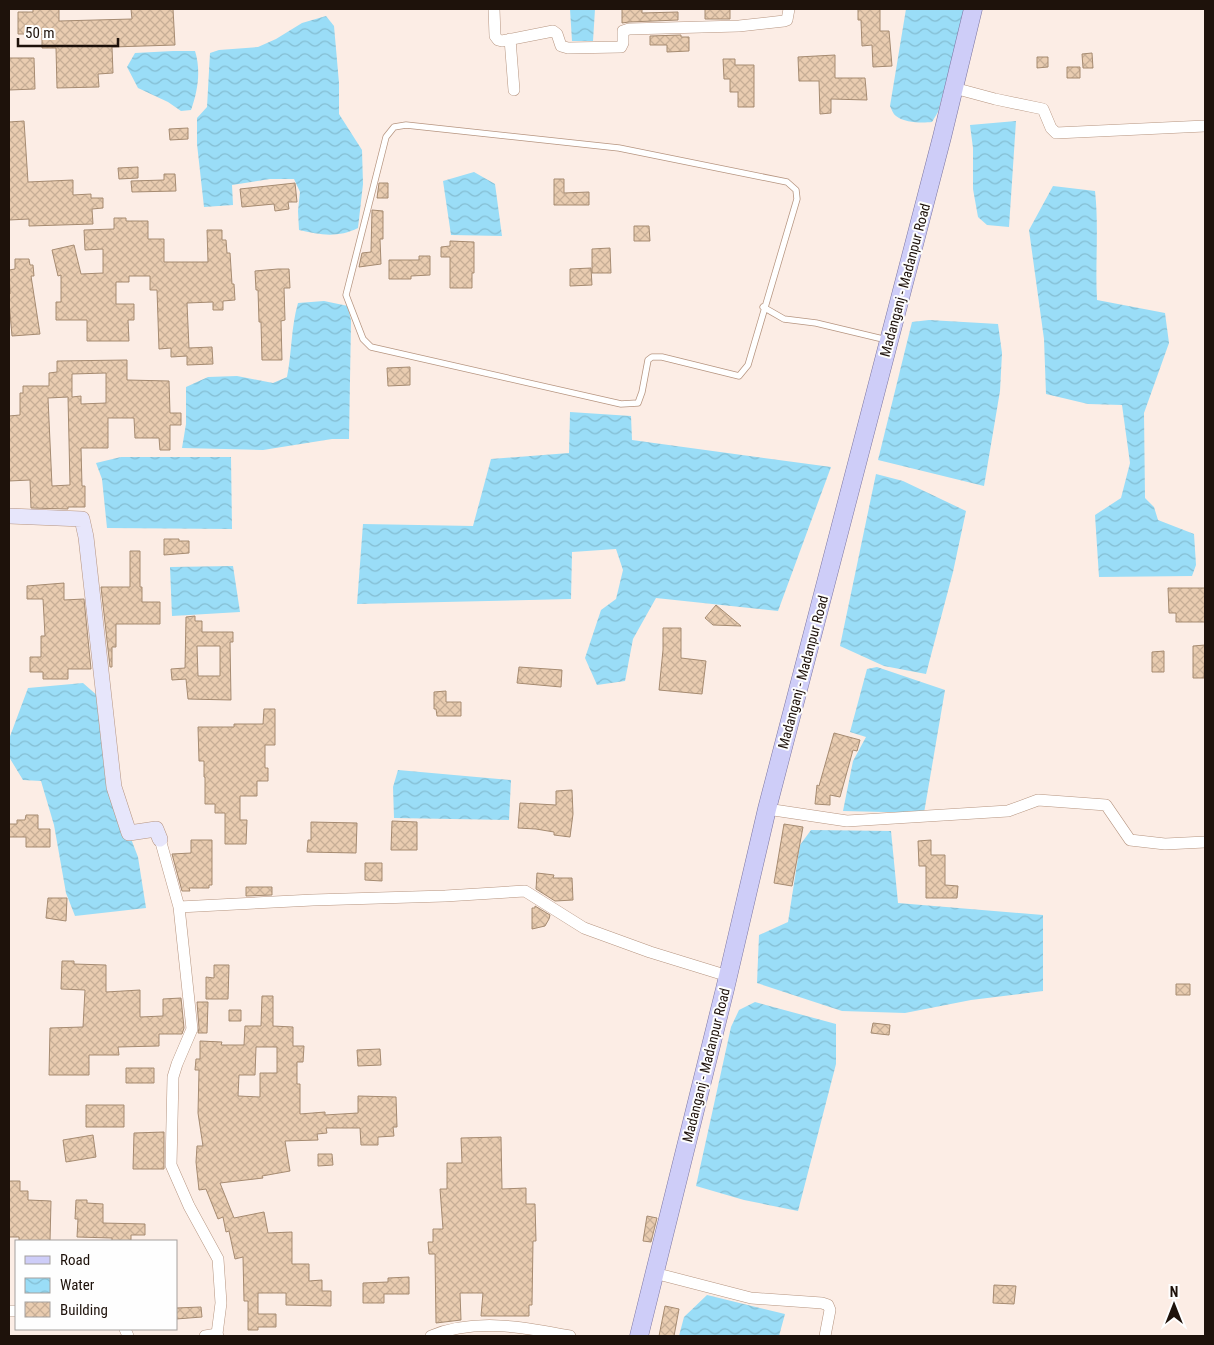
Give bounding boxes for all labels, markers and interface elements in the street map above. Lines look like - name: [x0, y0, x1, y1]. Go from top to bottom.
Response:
- scale bar: [18, 15, 118, 47]
- text: 50 m: [25, 24, 55, 42]
- street label: Madanganj - Madanpur Road: [877, 202, 933, 358]
- street label: Madanganj - Madanpur Road: [775, 594, 831, 750]
- street label: Madanganj - Madanpur Road: [679, 986, 733, 1144]
- legend: [15, 1240, 178, 1330]
- text: Road: [60, 1251, 90, 1269]
- text: Water: [60, 1276, 95, 1294]
- north arrow: [1149, 1280, 1199, 1330]
- text: N: [1170, 1284, 1178, 1300]
- text: Building: [60, 1301, 108, 1319]

